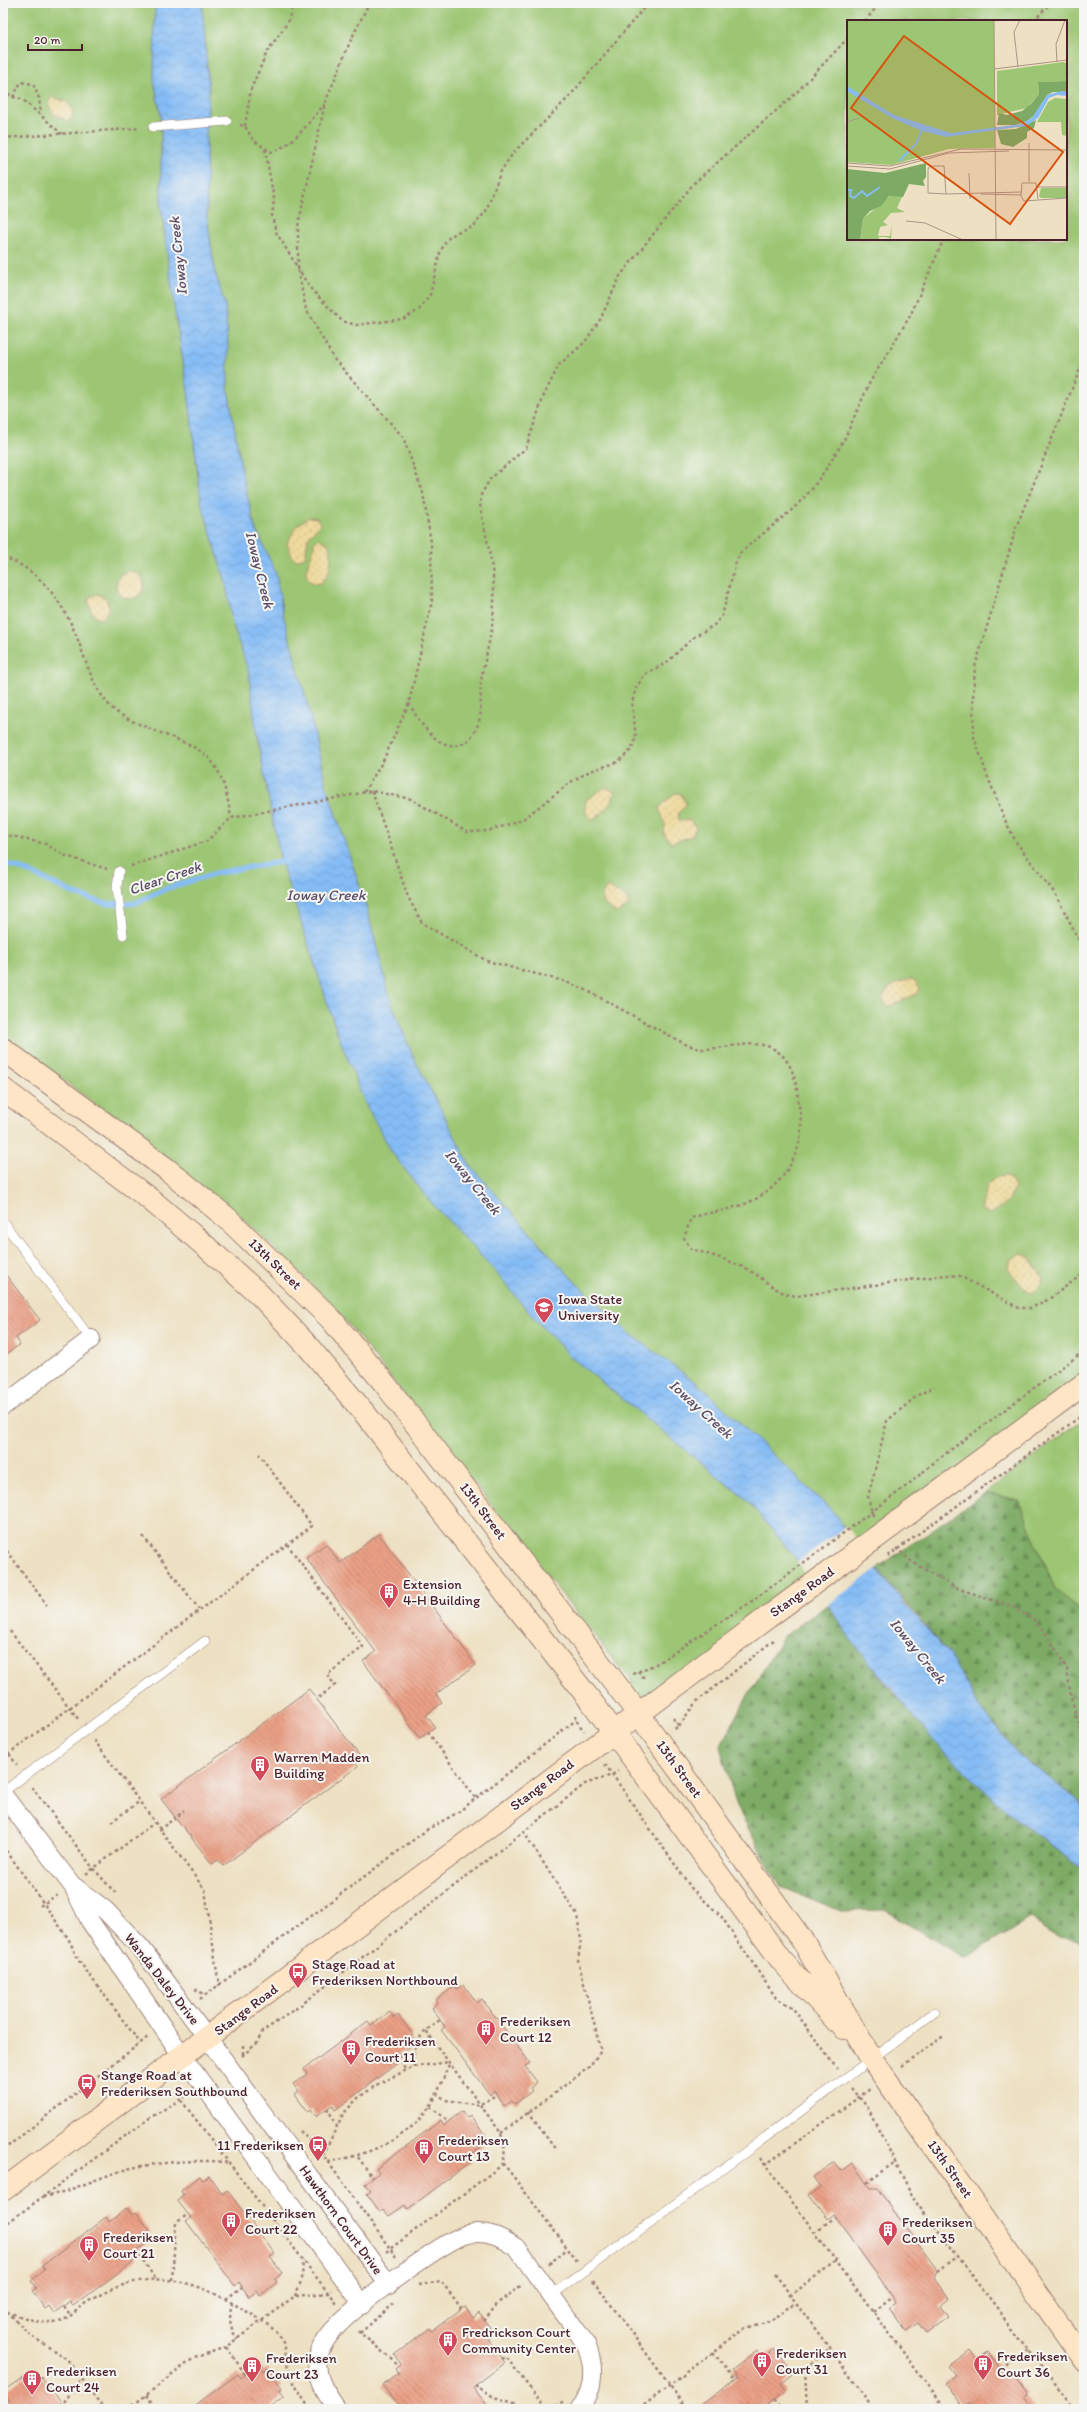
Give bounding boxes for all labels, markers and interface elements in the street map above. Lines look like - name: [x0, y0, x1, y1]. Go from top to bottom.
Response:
- inset map: [847, 20, 1067, 240]
- scale bar: [28, 26, 82, 52]
- text: 20 m: [34, 33, 61, 47]
- water label: Ioway Creek: [165, 215, 191, 296]
- water label: Ioway Creek: [242, 529, 279, 612]
- water label: Clear Creek: [127, 857, 205, 899]
- water label: Ioway Creek: [286, 886, 367, 904]
- water label: Ioway Creek: [441, 1146, 506, 1219]
- street label: 13th Street: [245, 1235, 305, 1293]
- place label: Iowa State University: [558, 1291, 623, 1324]
- school or university icon: Iowa State University: [533, 1296, 555, 1324]
- water label: Ioway Creek: [666, 1376, 737, 1443]
- street label: 13th Street: [456, 1479, 510, 1543]
- street label: Stange Road: [766, 1563, 838, 1621]
- place label: Extension 4-H Building: [403, 1576, 481, 1609]
- building icon: Extension 4-H Building: [378, 1581, 400, 1609]
- water label: Ioway Creek: [886, 1615, 951, 1688]
- street label: 13th Street: [652, 1737, 706, 1801]
- place label: Warren Madden Building: [274, 1749, 369, 1782]
- building icon: Warren Madden Building: [249, 1754, 271, 1782]
- street label: Stange Road: [507, 1755, 577, 1814]
- street label: Wanda Daley Drive: [121, 1930, 203, 2029]
- place label: Stage Road at Frederiksen Northbound: [312, 1956, 458, 1989]
- bus stop icon: Stage Road at Frederiksen Northbound: [287, 1961, 309, 1989]
- street label: Stange Road: [211, 1980, 281, 2039]
- place label: Frederiksen Court 12: [500, 2013, 571, 2046]
- building icon: Frederiksen Court 12: [475, 2018, 497, 2046]
- place label: Frederiksen Court 11: [365, 2033, 436, 2066]
- building icon: Frederiksen Court 11: [340, 2038, 362, 2066]
- place label: Stange Road at Frederiksen Southbound: [101, 2067, 248, 2100]
- bus stop icon: Stange Road at Frederiksen Southbound: [76, 2072, 98, 2100]
- place label: Frederiksen Court 13: [438, 2132, 509, 2165]
- bus stop icon: 11 Frederiksen: [307, 2134, 329, 2162]
- place label: 11 Frederiksen: [217, 2137, 304, 2154]
- building icon: Frederiksen Court 13: [413, 2137, 435, 2165]
- street label: 13th Street: [924, 2137, 976, 2201]
- street label: Hawthorn Court Drive: [296, 2162, 387, 2278]
- place label: Frederiksen Court 22: [245, 2205, 316, 2238]
- building icon: Frederiksen Court 22: [220, 2210, 242, 2238]
- place label: Frederiksen Court 35: [902, 2214, 973, 2247]
- building icon: Frederiksen Court 35: [877, 2219, 899, 2247]
- place label: Frederiksen Court 21: [103, 2229, 174, 2262]
- building icon: Frederiksen Court 21: [78, 2234, 100, 2262]
- place label: Fredrickson Court Community Center: [462, 2324, 577, 2357]
- building icon: Fredrickson Court Community Center: [437, 2329, 459, 2357]
- place label: Frederiksen Court 31: [776, 2345, 847, 2378]
- place label: Frederiksen Court 36: [997, 2348, 1068, 2381]
- place label: Frederiksen Court 23: [266, 2350, 337, 2383]
- building icon: Frederiksen Court 31: [751, 2350, 773, 2378]
- building icon: Frederiksen Court 36: [972, 2353, 994, 2381]
- building icon: Frederiksen Court 23: [241, 2355, 263, 2383]
- place label: Frederiksen Court 24: [46, 2363, 117, 2396]
- building icon: Frederiksen Court 24: [21, 2368, 43, 2396]

